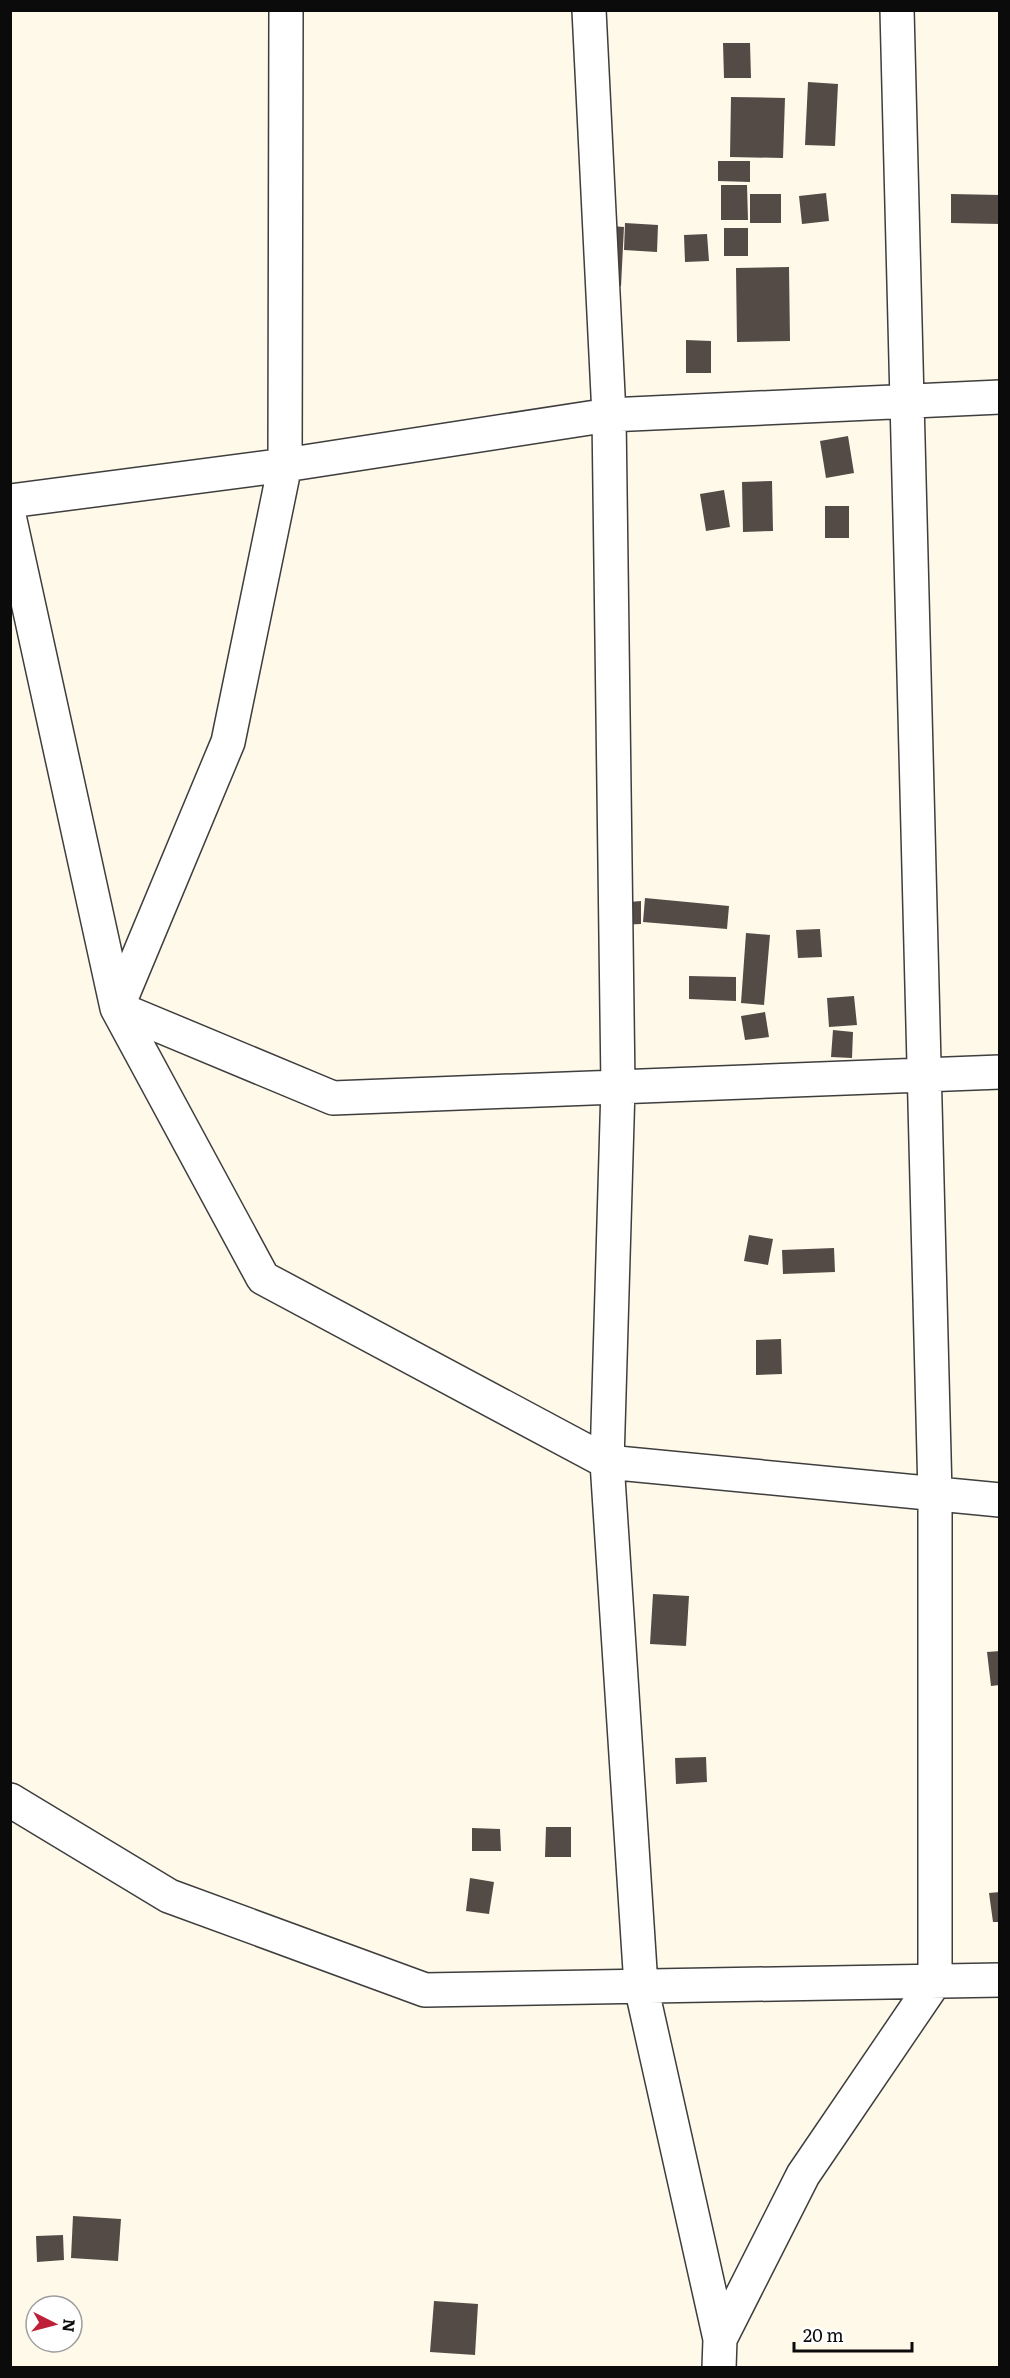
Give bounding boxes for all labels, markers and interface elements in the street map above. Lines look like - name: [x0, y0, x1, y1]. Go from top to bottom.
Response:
- north arrow: [24, 2294, 84, 2354]
- scale bar: [794, 2315, 912, 2353]
- text: N: [57, 2318, 83, 2334]
- text: 20 m: [803, 2321, 844, 2348]

